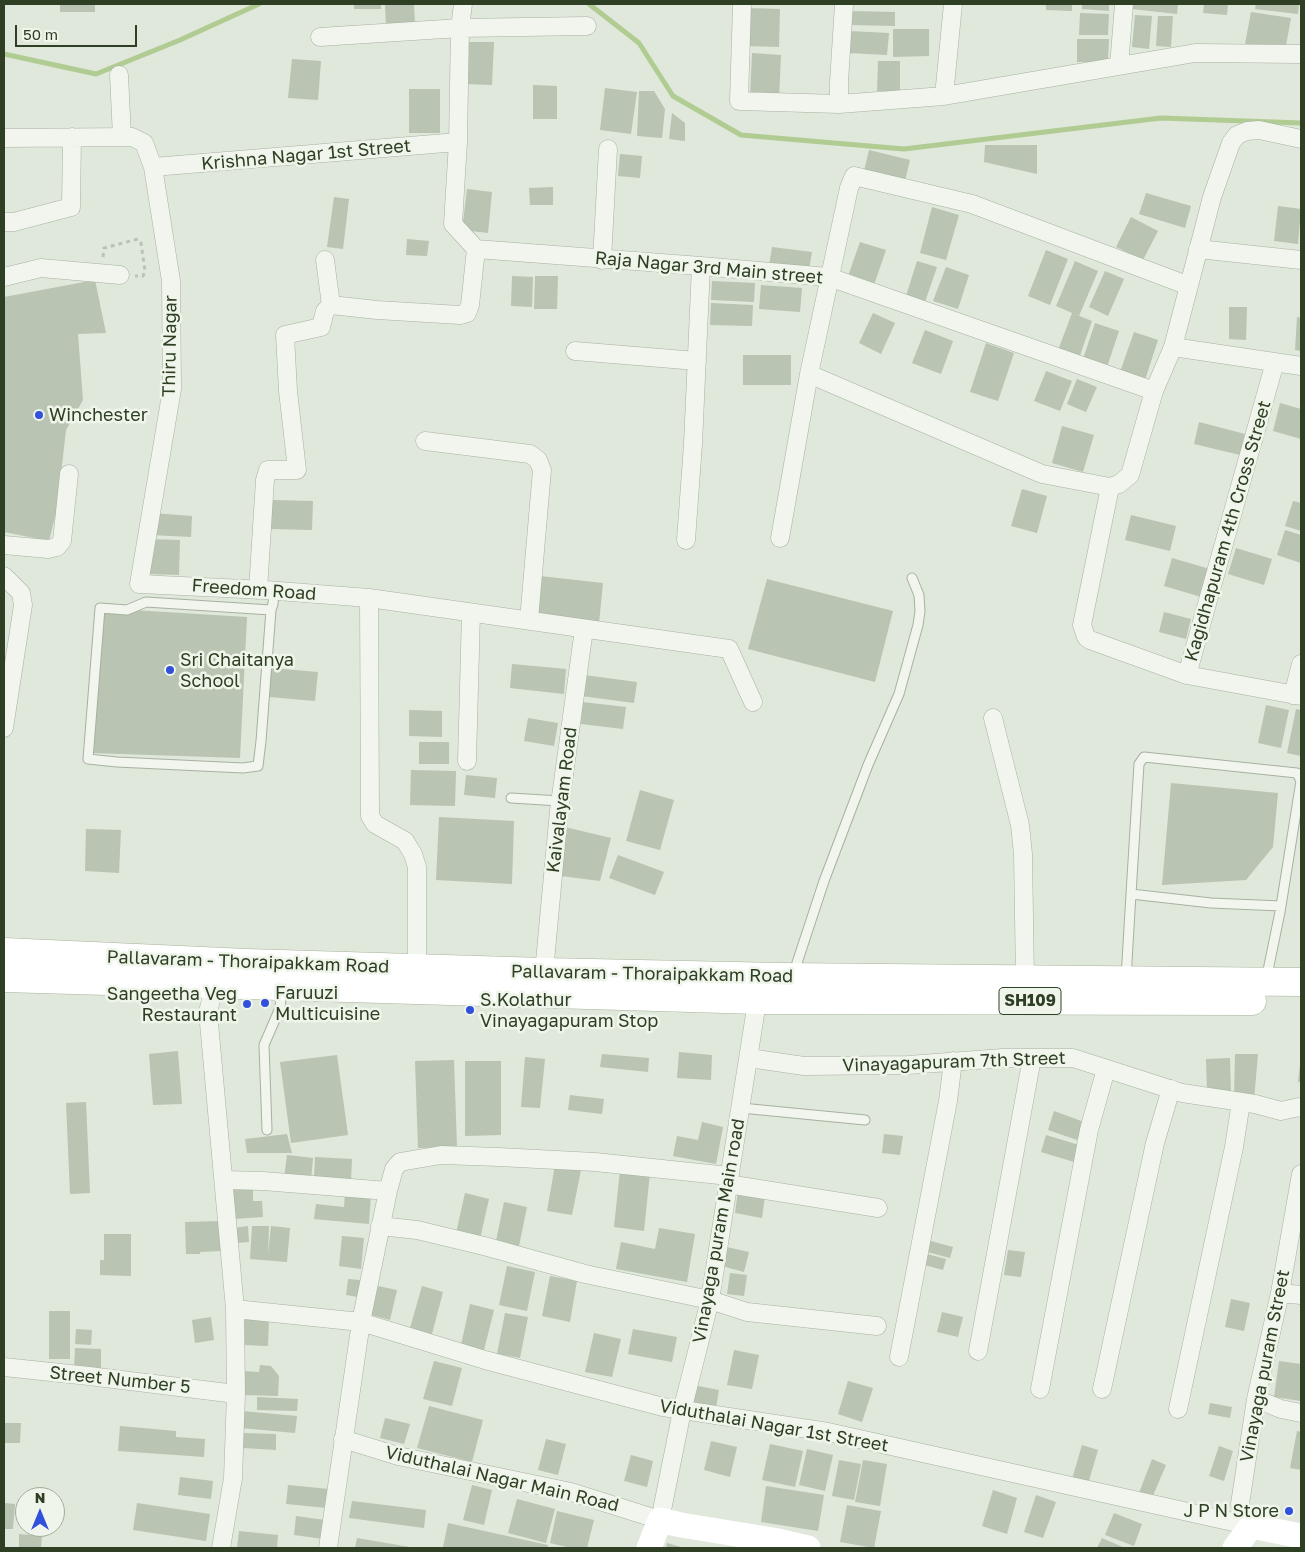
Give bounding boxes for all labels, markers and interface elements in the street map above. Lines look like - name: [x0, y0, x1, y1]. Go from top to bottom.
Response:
- scale bar: [18, 15, 140, 47]
- text: 50 m: [23, 25, 58, 43]
- street label: Krishna Nagar 1st Street: [200, 135, 412, 175]
- street label: Raja Nagar 3rd Main street: [594, 247, 824, 289]
- street label: Thiru Nagar: [158, 295, 182, 397]
- street label: Kagidhapuram 4th Cross Street: [1180, 398, 1276, 664]
- place label: Winchester: [49, 404, 148, 426]
- marker: Winchester: [33, 409, 45, 421]
- street label: Freedom Road: [191, 575, 317, 605]
- place label: Sri Chaitanya School: [180, 649, 294, 692]
- marker: Sri Chaitanya School: [164, 664, 176, 676]
- street label: Kaivalayam Road: [542, 726, 582, 874]
- street label: Pallavaram - Thoraipakkam Road: [106, 946, 390, 978]
- street label: Pallavaram - Thoraipakkam Road: [511, 961, 793, 987]
- place label: Faruuzi Multicuisine: [275, 982, 380, 1024]
- place label: Sangeetha Veg Restaurant: [107, 983, 237, 1026]
- road number: SH109: [999, 988, 1061, 1014]
- place label: S.Kolathur Vinayagapuram Stop: [480, 989, 658, 1032]
- marker: Faruuzi Multicuisine: [259, 997, 271, 1009]
- marker: Sangeetha Veg Restaurant: [241, 998, 253, 1010]
- marker: S.Kolathur Vinayagapuram Stop: [464, 1004, 476, 1016]
- street label: Vinayagapuram 7th Street: [842, 1047, 1066, 1077]
- street label: Vinayaga puram Main road: [689, 1117, 749, 1345]
- street label: Vinayaga puram Street: [1236, 1268, 1294, 1464]
- street label: Street Number 5: [48, 1362, 192, 1398]
- street label: Viduthalai Nagar 1st Street: [658, 1395, 890, 1457]
- street label: Viduthalai Nagar Main Road: [383, 1442, 621, 1516]
- north arrow: [15, 1487, 65, 1537]
- text: N: [35, 1489, 45, 1506]
- place label: J P N Store: [1184, 1500, 1279, 1522]
- marker: J P N Store: [1283, 1505, 1295, 1517]

